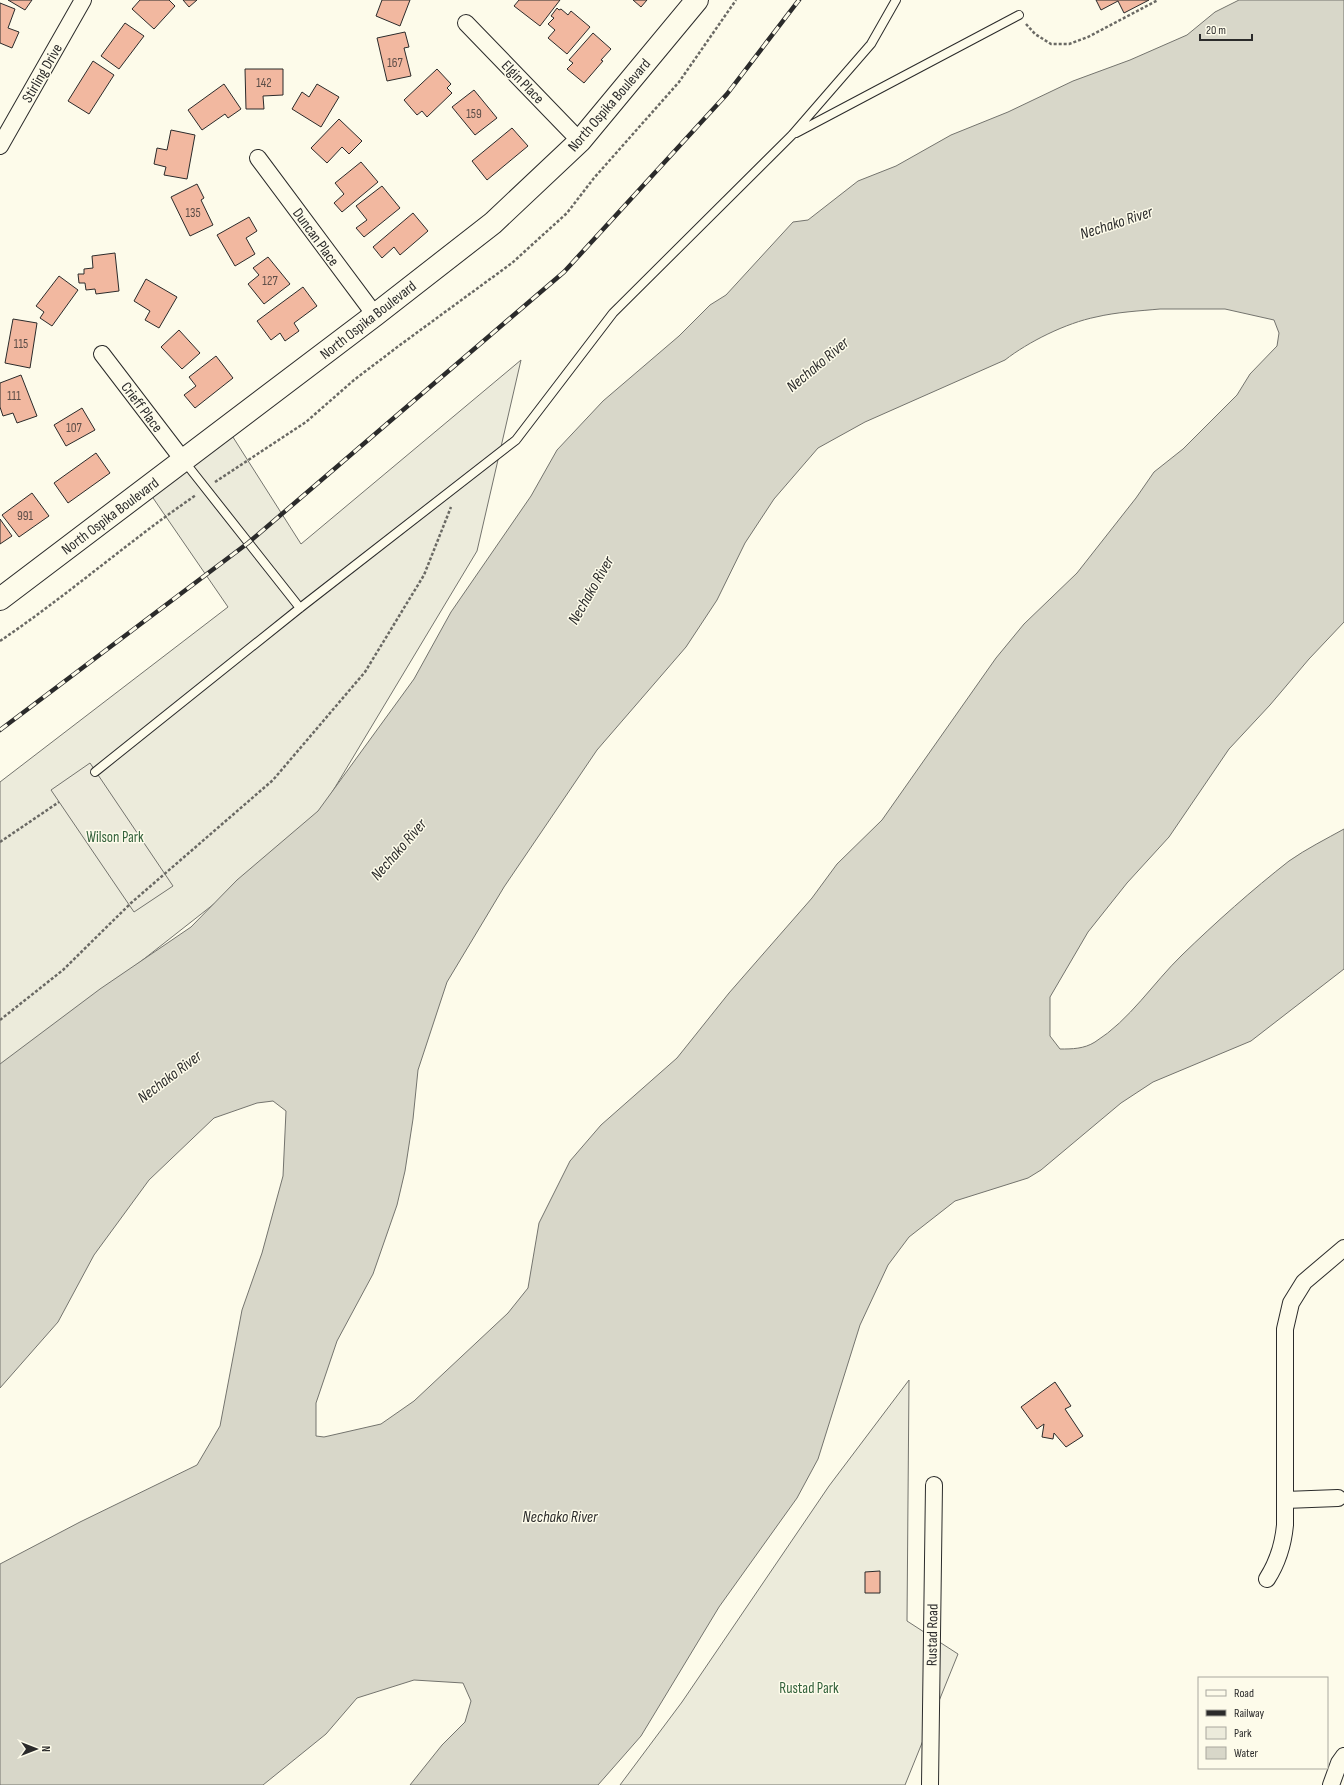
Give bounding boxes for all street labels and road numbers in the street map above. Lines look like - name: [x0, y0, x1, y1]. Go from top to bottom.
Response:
- street label: Stirling Drive: [18, 40, 67, 106]
- street label: North Ospika Boulevard: [564, 55, 655, 156]
- street label: Elgin Place: [497, 57, 548, 108]
- street label: Duncan Place: [288, 204, 343, 270]
- street label: North Ospika Boulevard: [316, 277, 420, 364]
- street label: Crieff Place: [116, 378, 167, 436]
- street label: North Ospika Boulevard: [58, 474, 163, 559]
- street label: Rustad Road: [922, 1604, 943, 1666]

